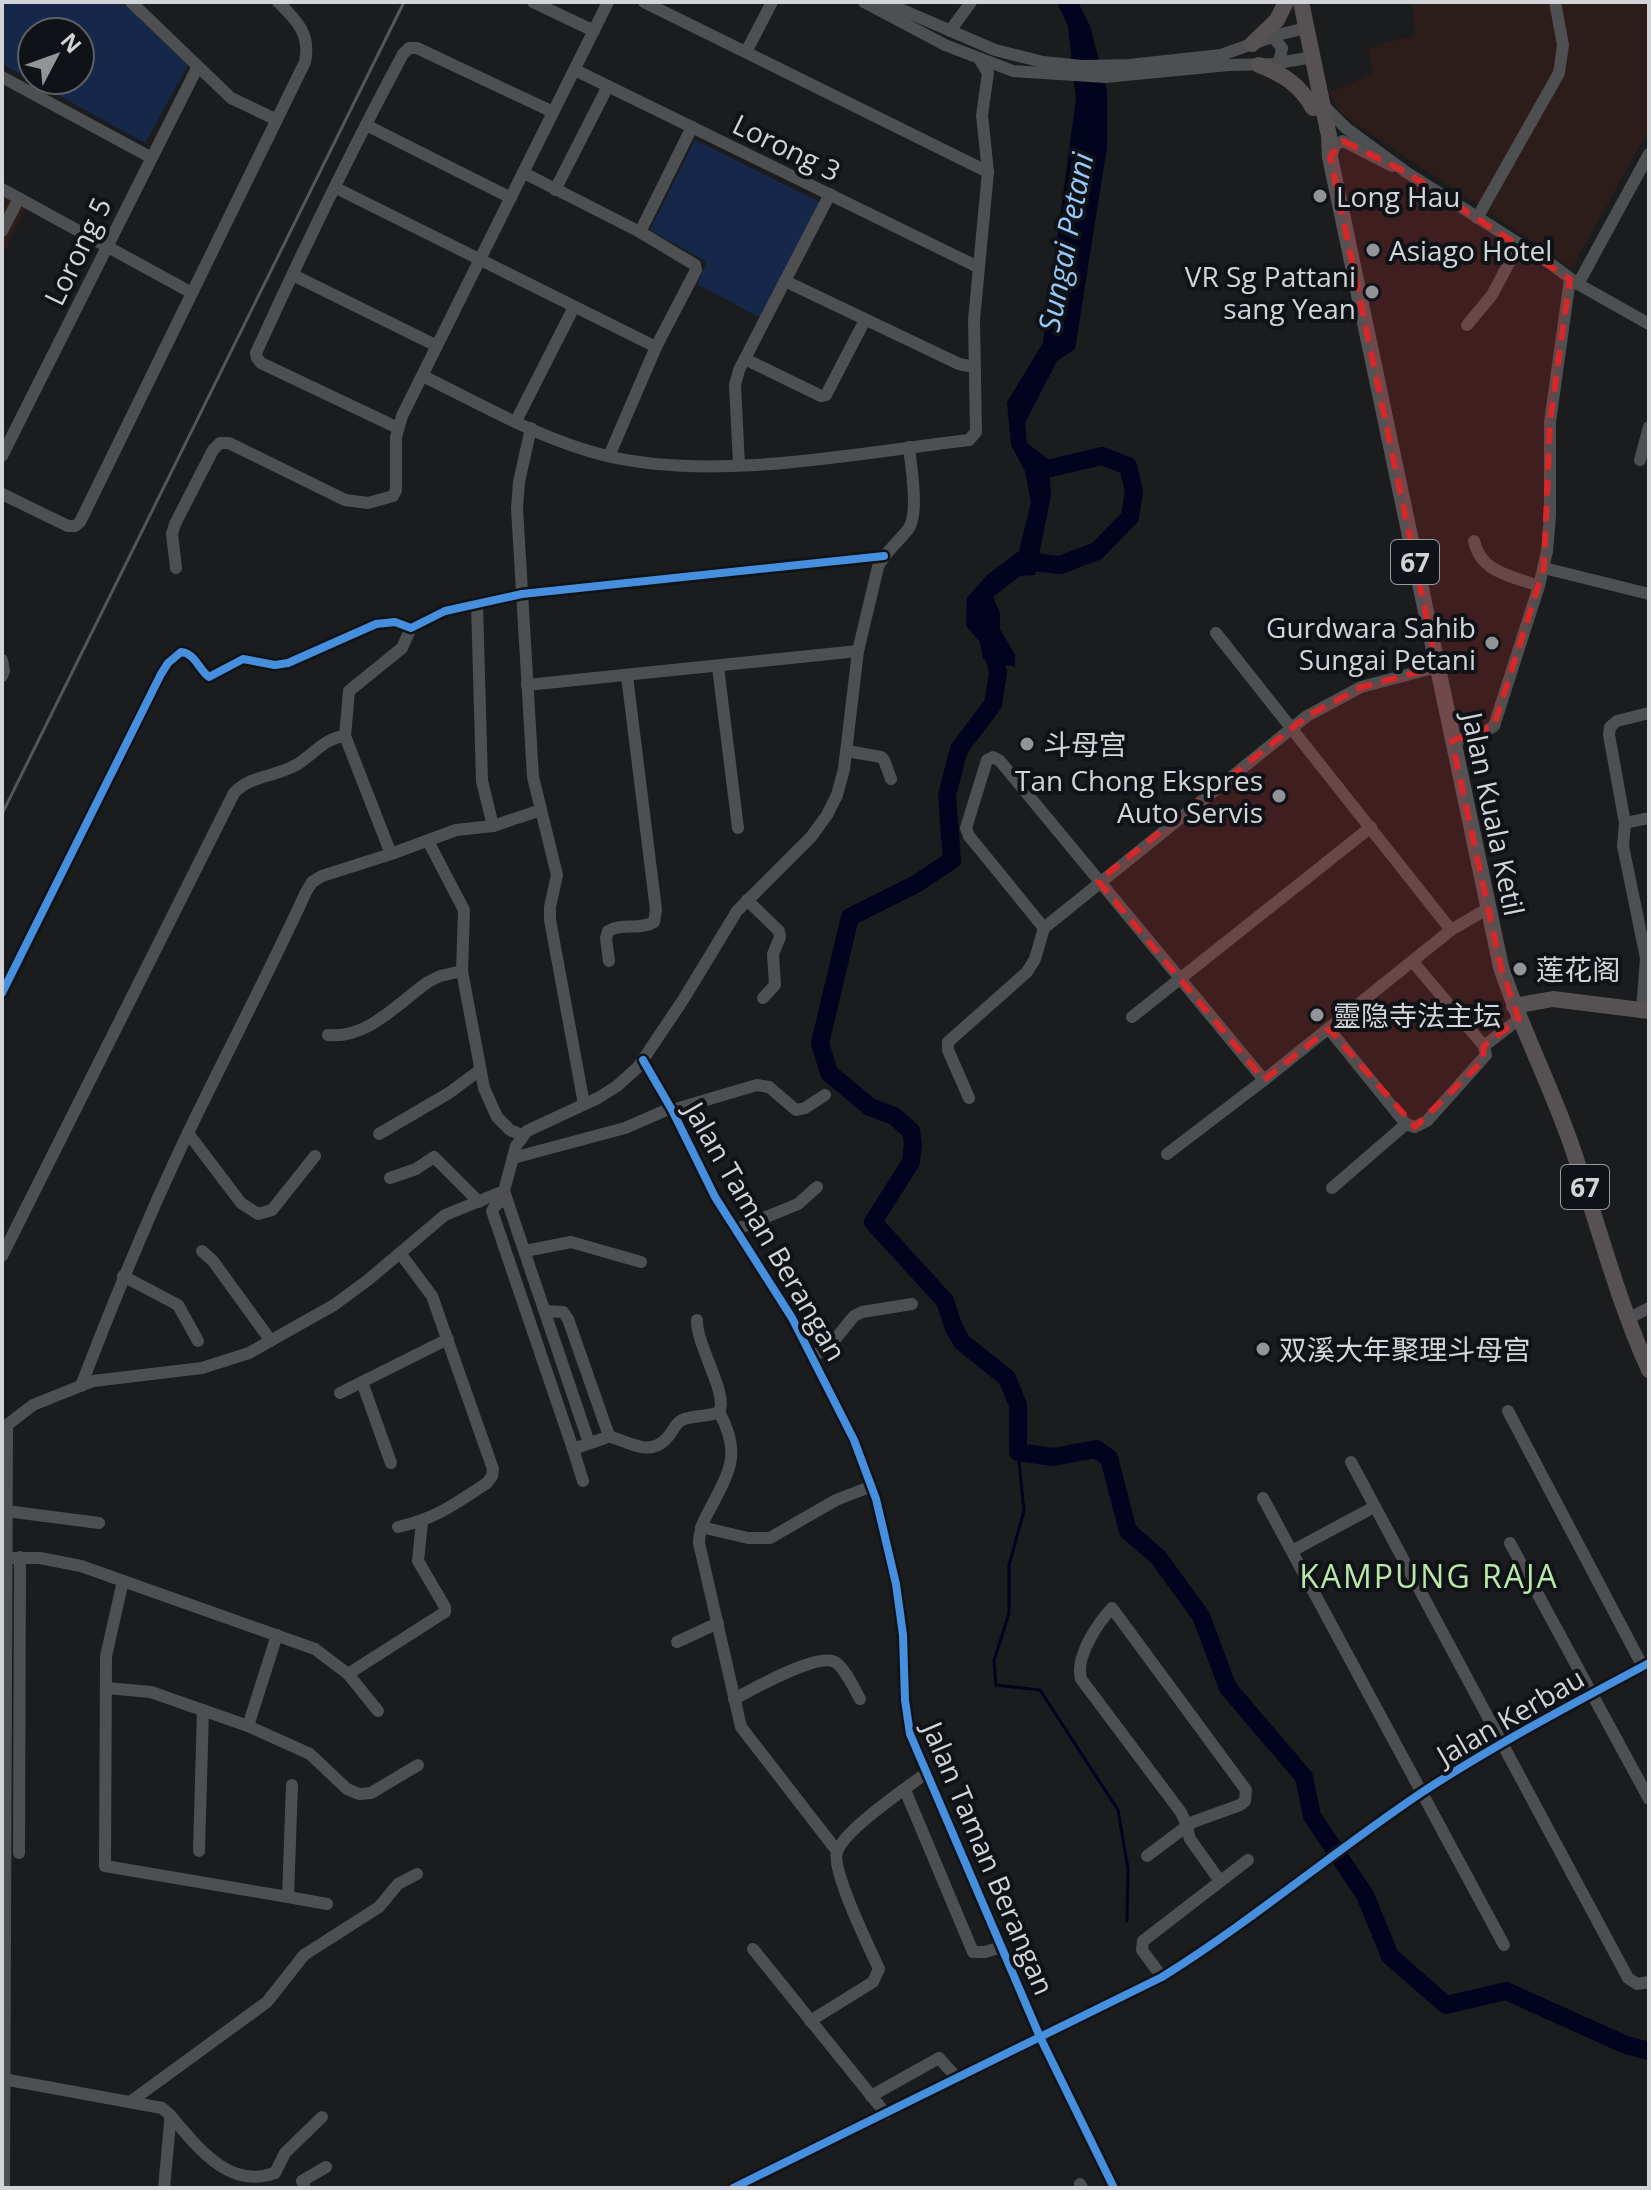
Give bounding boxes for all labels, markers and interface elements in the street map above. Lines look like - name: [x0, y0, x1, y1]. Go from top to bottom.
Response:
- north arrow: [16, 16, 96, 96]
- text: N: [55, 26, 89, 59]
- street label: Lorong 3: [727, 105, 847, 189]
- water label: Sungai Petani: [1028, 149, 1102, 335]
- place label: Long Hau: [1336, 177, 1460, 215]
- marker: Long Hau: [1311, 187, 1329, 205]
- street label: Lorong 5: [35, 191, 119, 311]
- place label: Asiago Hotel: [1389, 231, 1552, 269]
- marker: Asiago Hotel: [1364, 241, 1382, 259]
- place label: VR Sg Pattani sang Yean: [1185, 257, 1356, 327]
- marker: VR Sg Pattani sang Yean: [1363, 283, 1381, 301]
- road number: 67: [1391, 540, 1439, 584]
- place label: Gurdwara Sahib Sungai Petani: [1266, 608, 1476, 678]
- marker: Gurdwara Sahib Sungai Petani: [1483, 634, 1501, 652]
- street label: Jalan Kuala Ketil: [1453, 706, 1534, 919]
- place label: 斗母宫: [1043, 725, 1127, 763]
- marker: 斗母宫: [1018, 735, 1036, 753]
- place label: Tan Chong Ekspres Auto Servis: [1015, 761, 1263, 831]
- marker: Tan Chong Ekspres Auto Servis: [1270, 787, 1288, 805]
- place label: 莲花阁: [1536, 950, 1620, 988]
- marker: 莲花阁: [1511, 960, 1529, 978]
- place label: 靈隐寺法主坛: [1333, 996, 1501, 1034]
- marker: 靈隐寺法主坛: [1308, 1006, 1326, 1024]
- street label: Jalan Taman Berangan: [675, 1092, 856, 1367]
- road number: 67: [1561, 1165, 1609, 1209]
- place label: 双溪大年聚理斗母宫: [1279, 1330, 1531, 1368]
- marker: 双溪大年聚理斗母宫: [1254, 1340, 1272, 1358]
- district label: KAMPUNG RAJA: [1299, 1554, 1559, 1597]
- street label: Jalan Kerbau: [1427, 1658, 1591, 1775]
- street label: Jalan Taman Berangan: [913, 1713, 1064, 2000]

